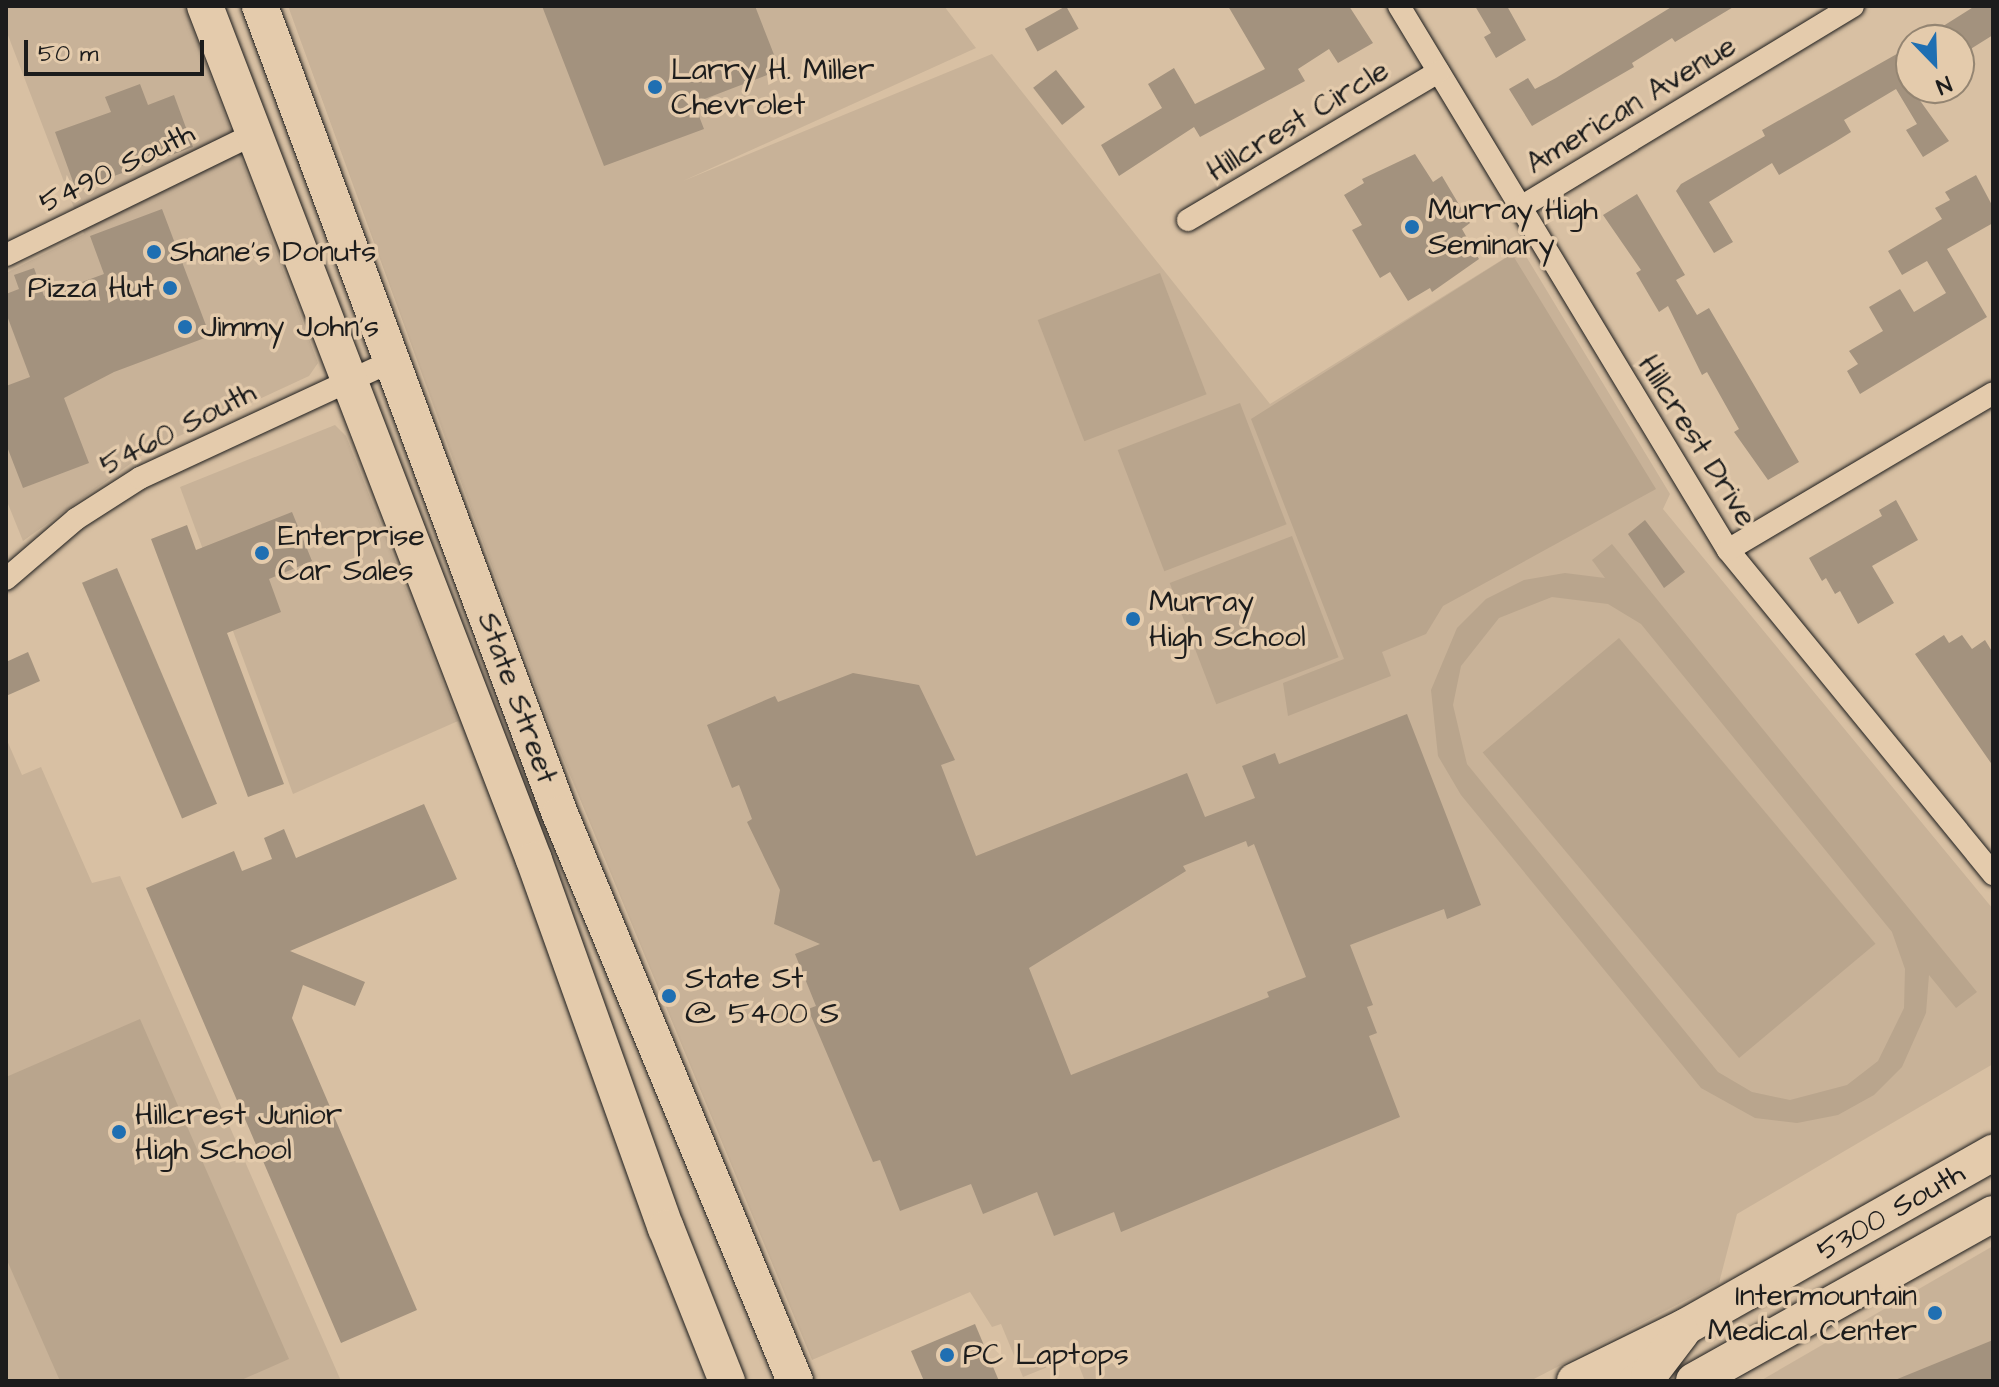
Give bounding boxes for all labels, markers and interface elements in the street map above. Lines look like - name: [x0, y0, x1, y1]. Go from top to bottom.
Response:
- scale bar: [28, 24, 208, 74]
- north arrow: [1895, 24, 1975, 104]
- street label: American Avenue: [1519, 28, 1743, 182]
- text: 50 m: [38, 37, 98, 71]
- place label: Larry H. Miller Chevrolet: [671, 52, 875, 122]
- street label: Hillcrest Circle: [1201, 53, 1395, 189]
- text: N: [1931, 68, 1956, 102]
- marker: Larry H. Miller Chevrolet: [646, 78, 664, 96]
- street label: 5490 South: [34, 115, 200, 221]
- place label: Murray High Seminary: [1428, 192, 1598, 262]
- marker: Murray High Seminary: [1403, 218, 1421, 236]
- place label: Shane's Donuts: [170, 234, 376, 270]
- marker: Shane's Donuts: [145, 243, 163, 261]
- place label: Pizza Hut: [28, 270, 154, 306]
- marker: Pizza Hut: [161, 279, 179, 297]
- place label: Jimmy John's: [201, 309, 379, 345]
- marker: Jimmy John's: [176, 318, 194, 336]
- street label: Hillcrest Drive: [1630, 349, 1764, 533]
- street label: 5460 South: [94, 374, 262, 484]
- place label: Enterprise Car Sales: [278, 518, 425, 588]
- marker: Enterprise Car Sales: [253, 544, 271, 562]
- place label: Murray High School: [1149, 584, 1306, 654]
- street label: State Street: [469, 607, 565, 789]
- marker: Murray High School: [1124, 610, 1142, 628]
- place label: State St @ 5400 S: [685, 961, 839, 1032]
- marker: State St @ 5400 S: [660, 987, 678, 1005]
- place label: Hillcrest Junior High School: [135, 1097, 342, 1168]
- marker: Hillcrest Junior High School: [110, 1123, 128, 1141]
- street label: 5300 South: [1811, 1155, 1971, 1269]
- place label: Intermountain Medical Center: [1708, 1278, 1917, 1348]
- marker: Intermountain Medical Center: [1924, 1302, 1946, 1324]
- place label: PC Laptops: [963, 1337, 1129, 1373]
- marker: PC Laptops: [938, 1346, 956, 1364]

